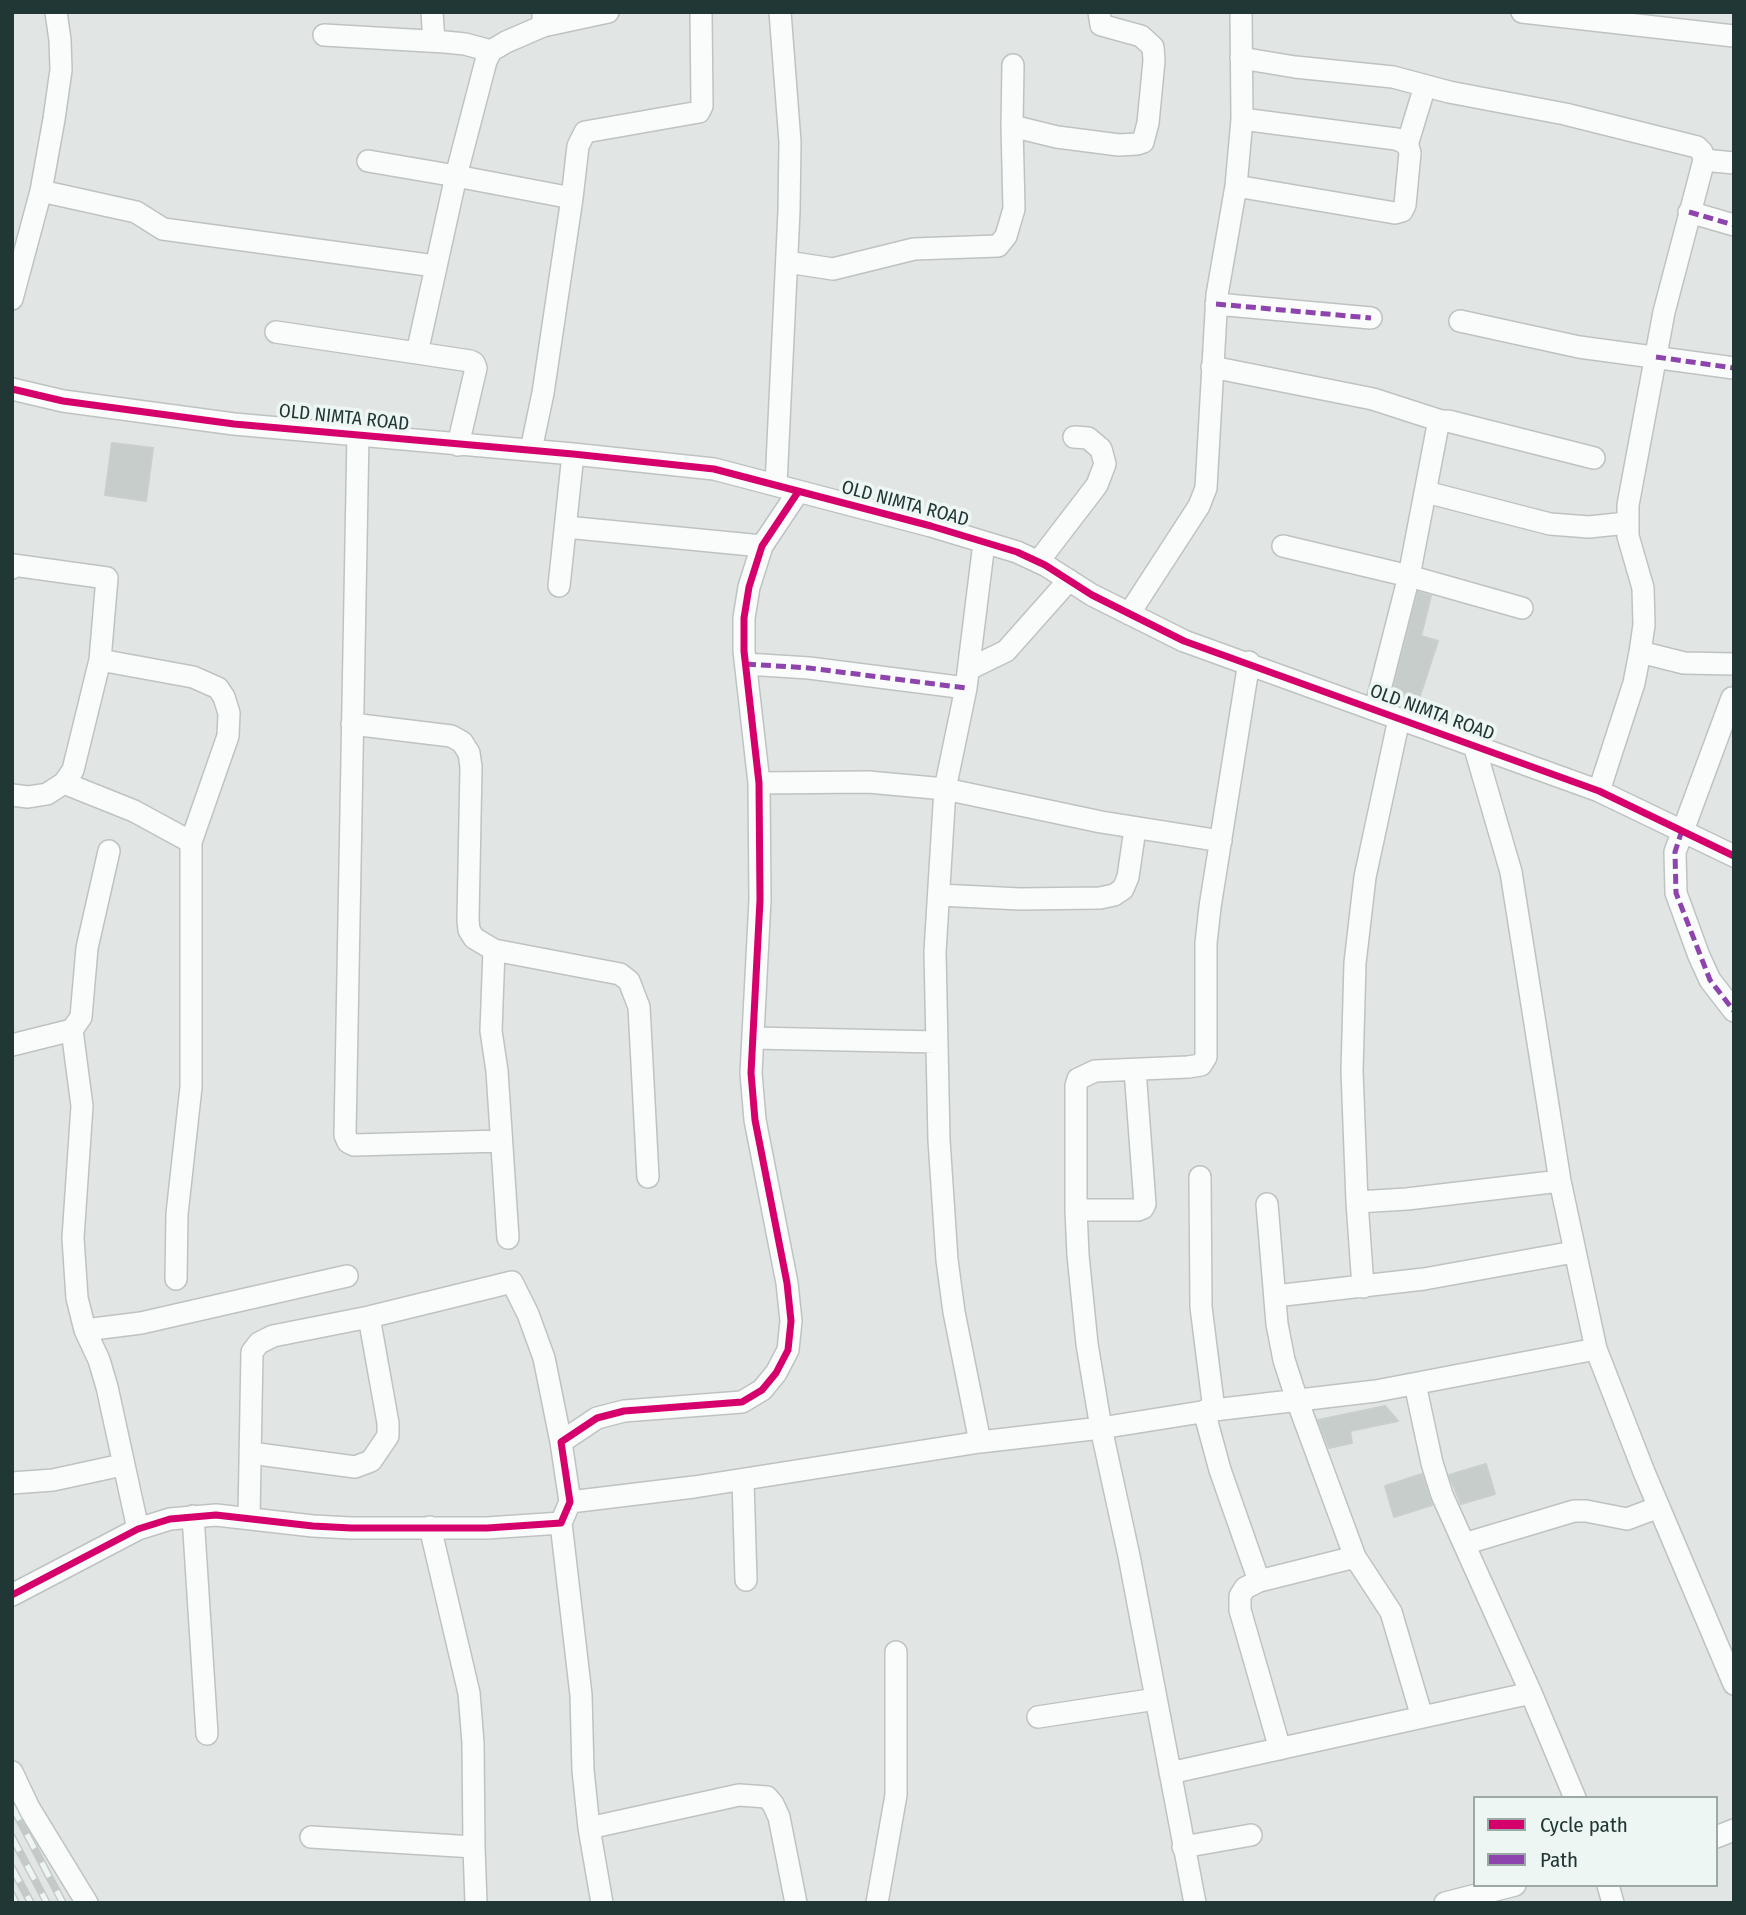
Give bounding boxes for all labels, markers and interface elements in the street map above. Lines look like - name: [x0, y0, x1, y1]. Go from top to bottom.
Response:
- street label: OLD NIMTA ROAD: [278, 400, 410, 436]
- street label: OLD NIMTA ROAD: [839, 476, 971, 532]
- street label: OLD NIMTA ROAD: [1367, 680, 1497, 746]
- legend: [1473, 1796, 1718, 1887]
- text: Cycle path: [1540, 1812, 1628, 1838]
- text: Path: [1540, 1847, 1578, 1873]

